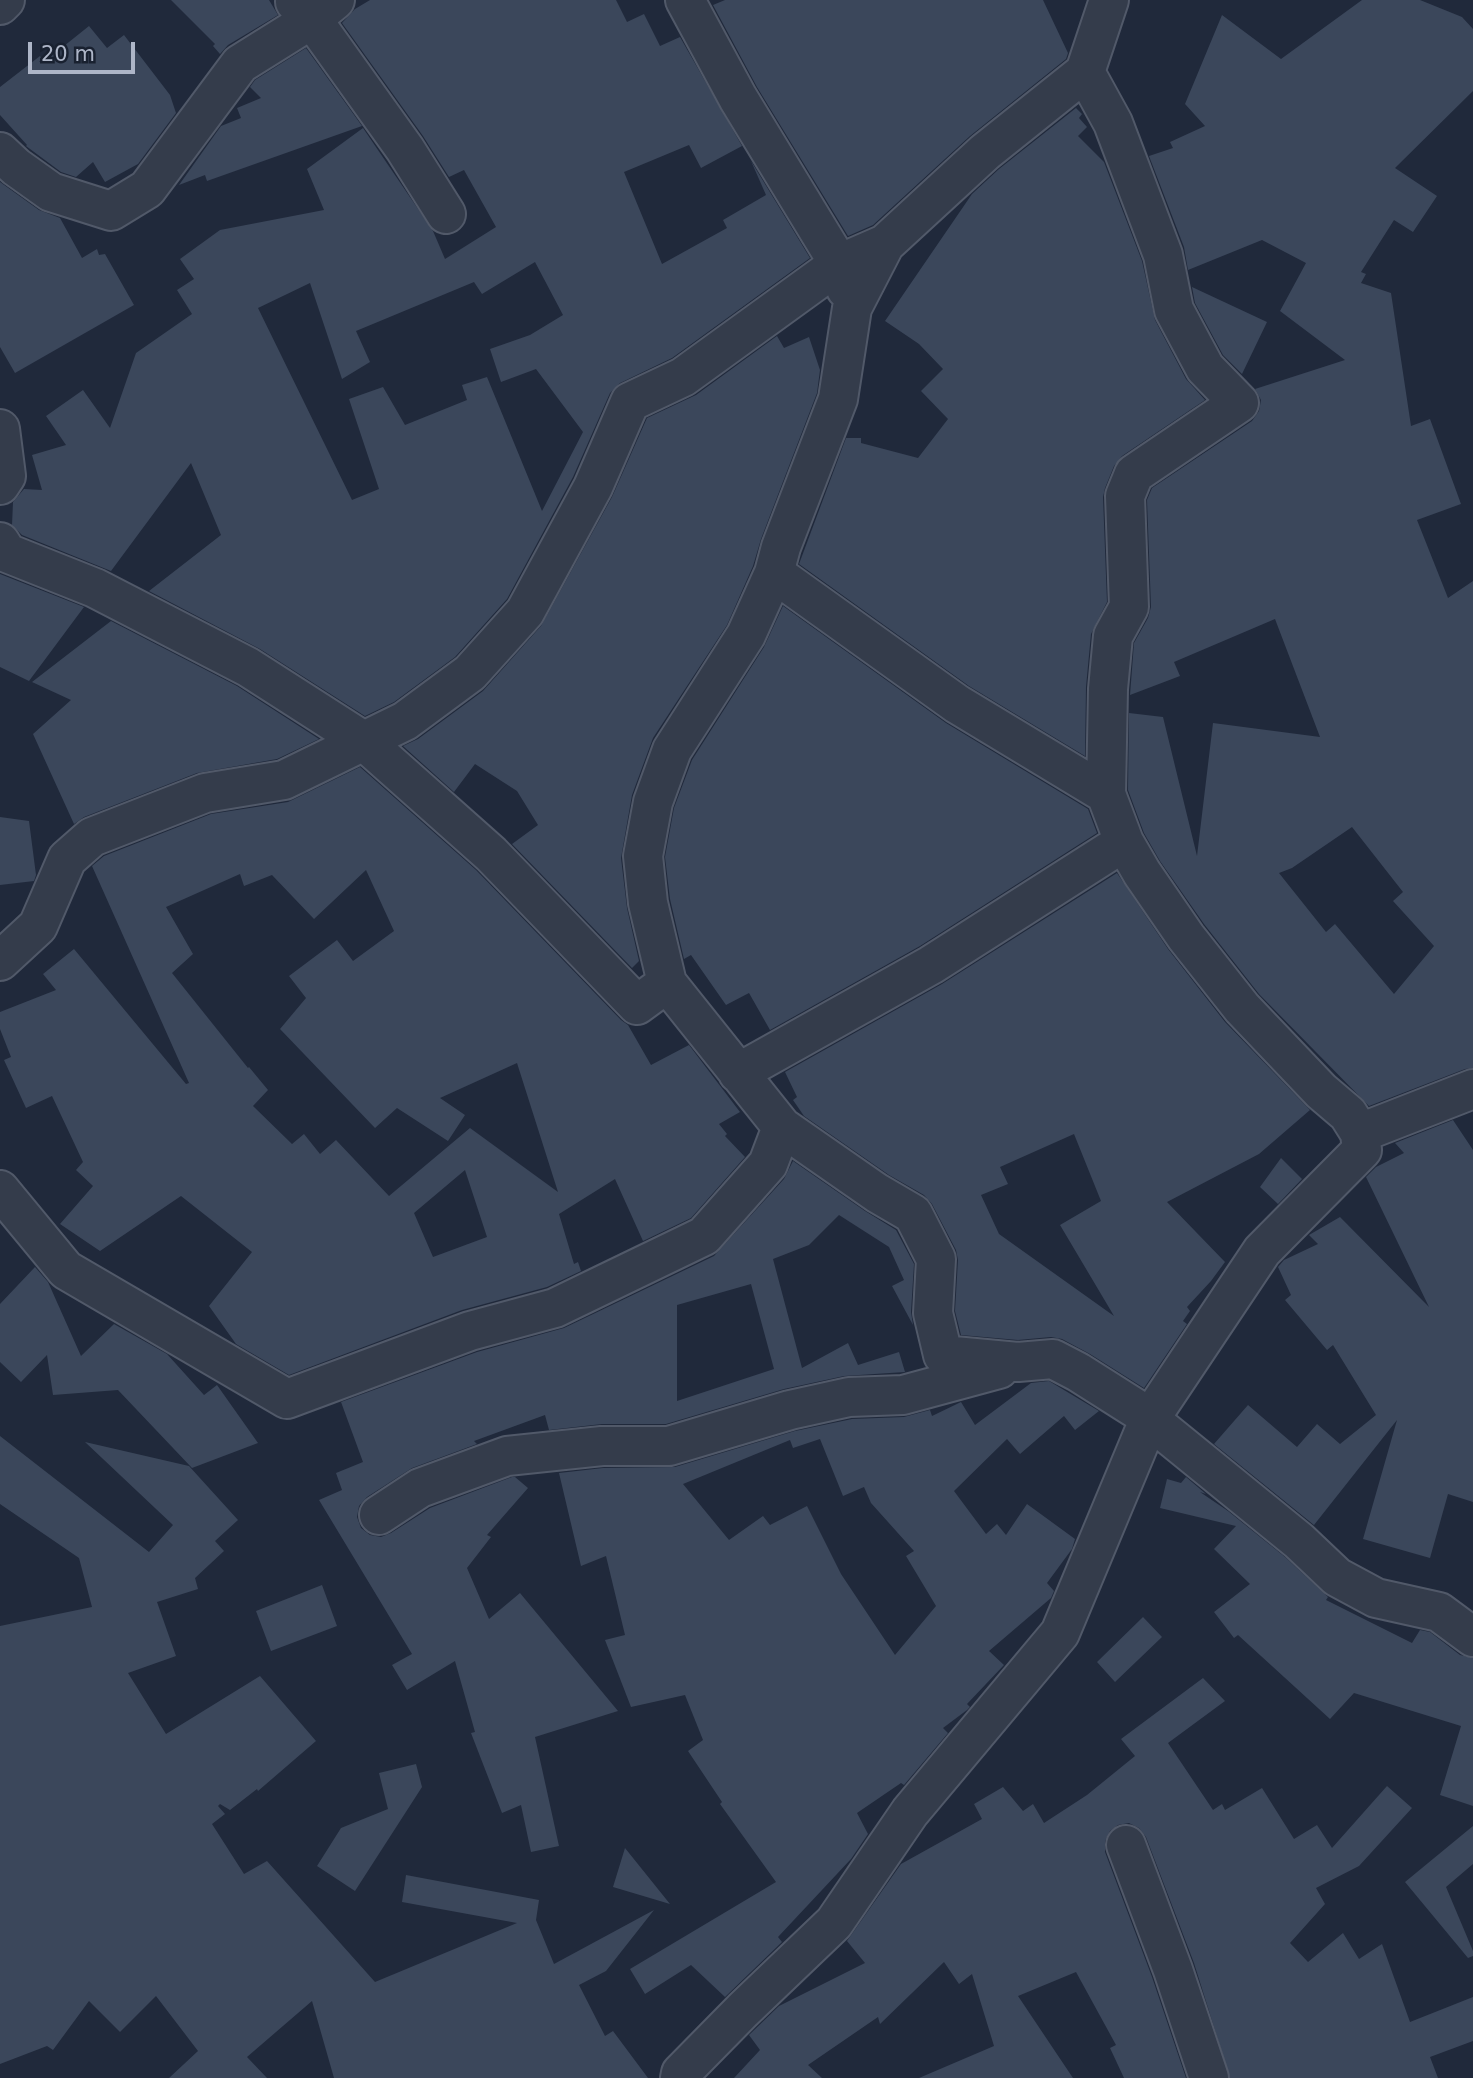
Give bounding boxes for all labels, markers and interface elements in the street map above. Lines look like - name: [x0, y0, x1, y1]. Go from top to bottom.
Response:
- scale bar: [32, 28, 138, 72]
- text: 20 m: [41, 42, 95, 66]

